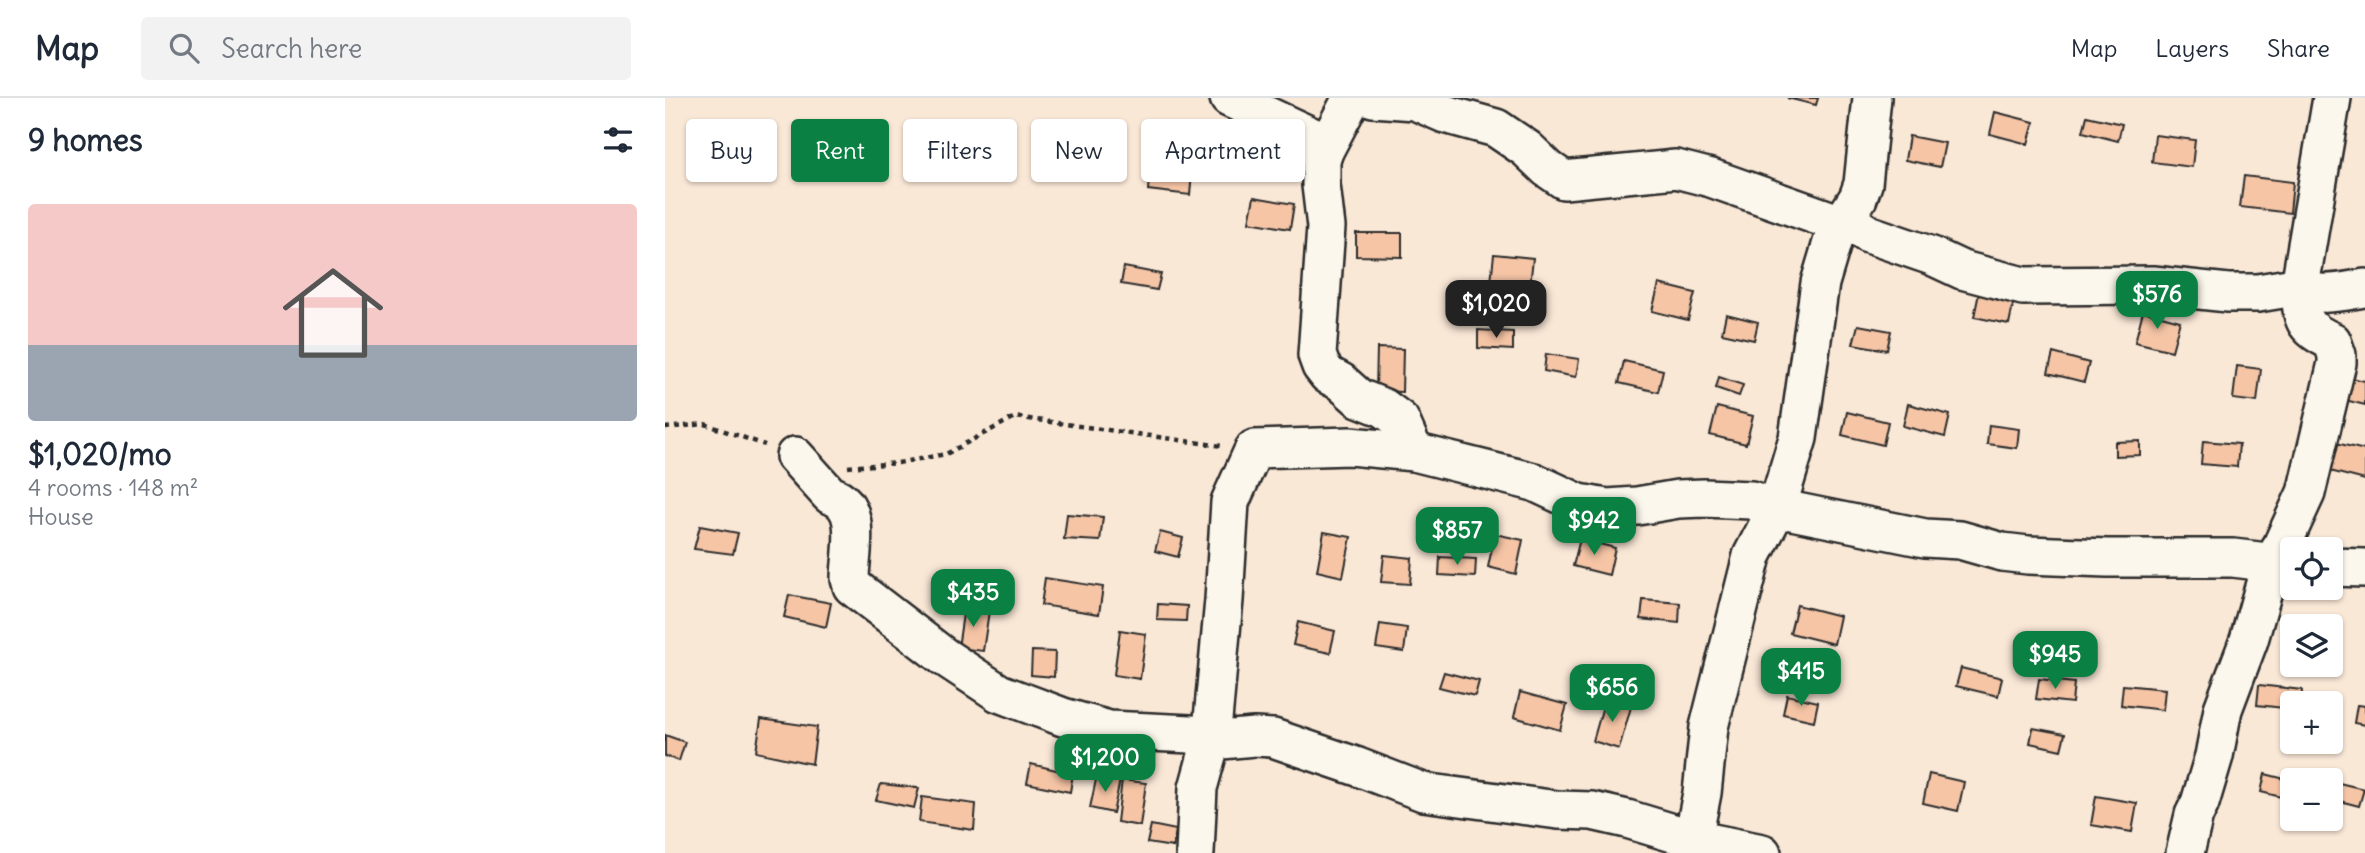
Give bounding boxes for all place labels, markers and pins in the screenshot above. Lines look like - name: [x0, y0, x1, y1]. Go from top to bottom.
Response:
- pin: $576: [2116, 272, 2198, 331]
- pin: $1,020: [1439, 280, 1553, 340]
- pin: $942: [1553, 498, 1635, 557]
- pin: $857: [1416, 508, 1498, 567]
- pin: $435: [932, 570, 1014, 629]
- pin: $945: [2014, 632, 2096, 691]
- pin: $415: [1760, 648, 1842, 708]
- pin: $656: [1571, 664, 1653, 724]
- pin: $1,200: [1048, 734, 1162, 794]

